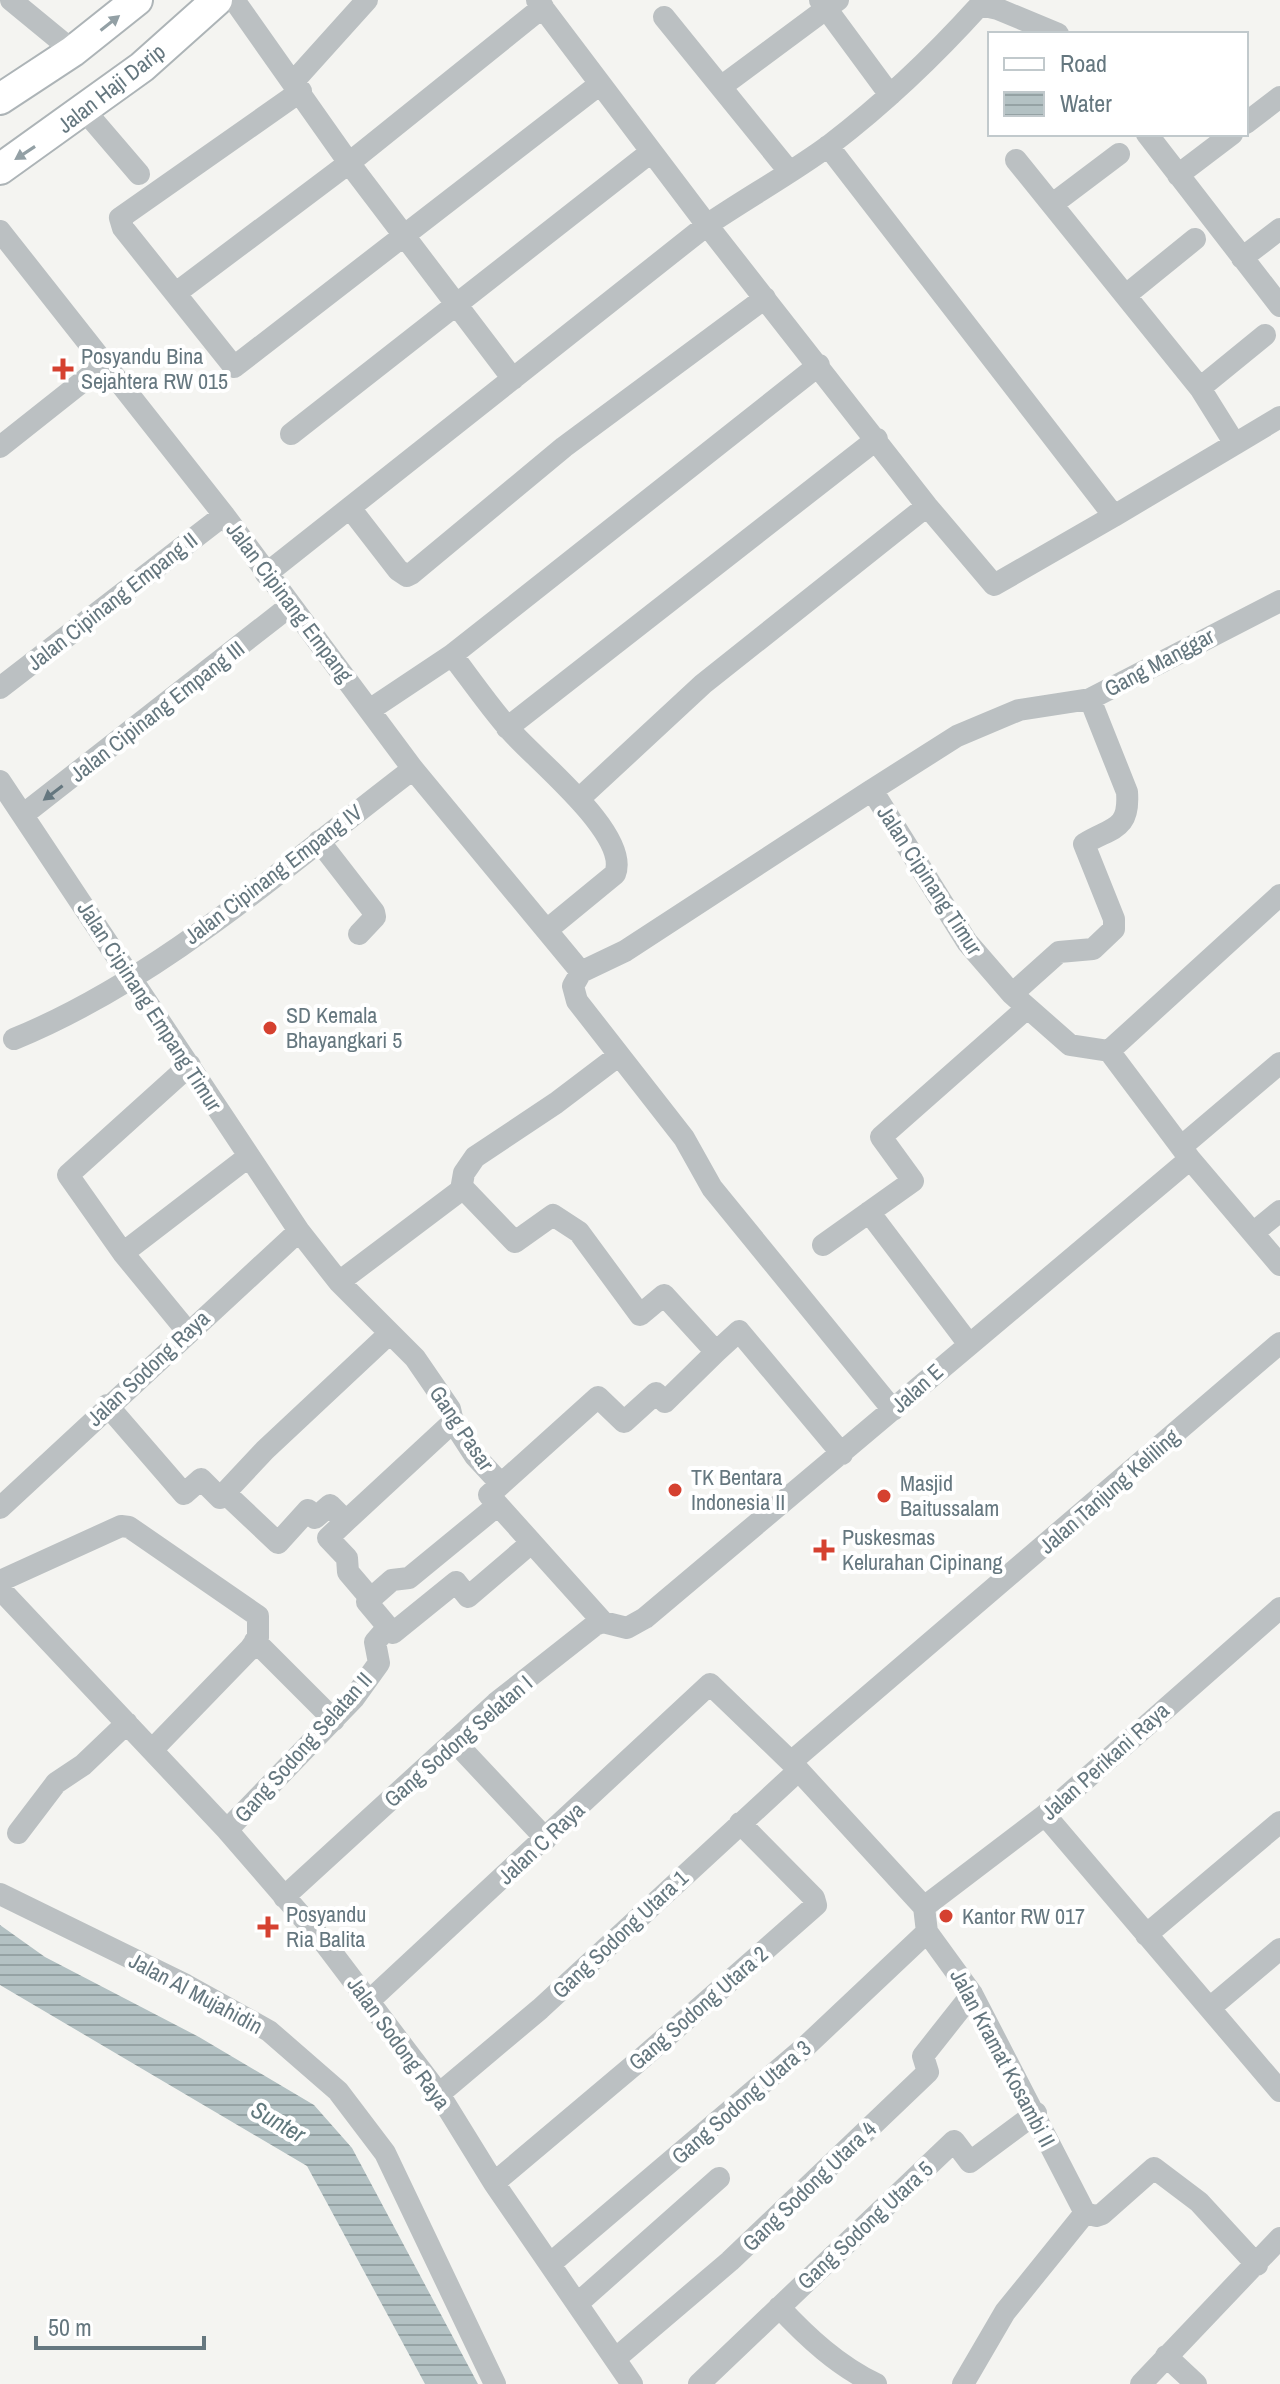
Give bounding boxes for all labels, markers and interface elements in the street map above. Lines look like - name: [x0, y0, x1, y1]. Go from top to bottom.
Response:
- one-way arrow: [100, 15, 120, 31]
- legend: [988, 32, 1248, 136]
- street label: Jalan Haji Darip: [51, 36, 171, 140]
- text: Road: [1060, 47, 1107, 79]
- text: Water: [1060, 87, 1112, 119]
- one-way arrow: [14, 145, 35, 160]
- place label: Posyandu Bina Sejahtera RW 015: [81, 341, 228, 396]
- marker: Posyandu Bina Sejahtera RW 015: [52, 358, 74, 380]
- street label: Jalan Cipinang Empang: [220, 516, 360, 688]
- street label: Jalan Cipinang Empang II: [21, 525, 203, 677]
- street label: Gang Manggar: [1099, 621, 1219, 703]
- street label: Jalan Cipinang Empang III: [64, 633, 250, 789]
- one-way arrow: [43, 784, 63, 800]
- street label: Jalan Cipinang Empang IV: [178, 797, 368, 951]
- street label: Jalan Cipinang Timur: [870, 799, 990, 961]
- street label: Jalan Cipinang Empang Timur: [71, 895, 229, 1117]
- place label: SD Kemala Bhayangkari 5: [286, 1000, 402, 1055]
- marker: SD Kemala Bhayangkari 5: [261, 1019, 279, 1037]
- street label: Jalan Sodong Raya: [80, 1303, 216, 1433]
- street label: Jalan E: [885, 1357, 949, 1419]
- street label: Gang Pasar: [423, 1380, 501, 1476]
- street label: Jalan Tanjung Keliling: [1033, 1422, 1185, 1560]
- place label: TK Bentara Indonesia II: [691, 1462, 785, 1517]
- place label: Masjid Baitussalam: [900, 1468, 999, 1523]
- marker: TK Bentara Indonesia II: [666, 1481, 684, 1499]
- marker: Masjid Baitussalam: [875, 1487, 893, 1505]
- place label: Puskesmas Kelurahan Cipinang: [842, 1522, 1002, 1577]
- marker: Puskesmas Kelurahan Cipinang: [813, 1539, 835, 1561]
- street label: Gang Sodong Selatan II: [227, 1665, 379, 1829]
- street label: Gang Sodong Selatan I: [377, 1668, 539, 1814]
- street label: Jalan Perikani Raya: [1035, 1696, 1175, 1826]
- street label: Jalan C Raya: [491, 1795, 591, 1891]
- street label: Gang Sodong Utara 1: [546, 1863, 694, 2005]
- place label: Posyandu Ria Balita: [286, 1899, 366, 1954]
- place label: Kantor RW 017: [962, 1901, 1085, 1931]
- marker: Kantor RW 017: [937, 1907, 955, 1925]
- marker: Posyandu Ria Balita: [257, 1916, 279, 1938]
- street label: Gang Sodong Utara 2: [622, 1939, 774, 2077]
- street label: Jalan Al Mujahidin: [124, 1945, 268, 2041]
- street label: Jalan Kramat Kosambi II: [943, 1964, 1063, 2152]
- street label: Jalan Sodong Raya: [341, 1970, 457, 2116]
- street label: Gang Sodong Utara 3: [665, 2033, 817, 2171]
- water label: Sunter: [245, 2093, 313, 2150]
- street label: Gang Sodong Utara 4: [735, 2114, 883, 2258]
- street label: Gang Sodong Utara 5: [791, 2154, 939, 2296]
- scale bar: [36, 2300, 204, 2350]
- text: 50 m: [48, 2311, 92, 2343]

